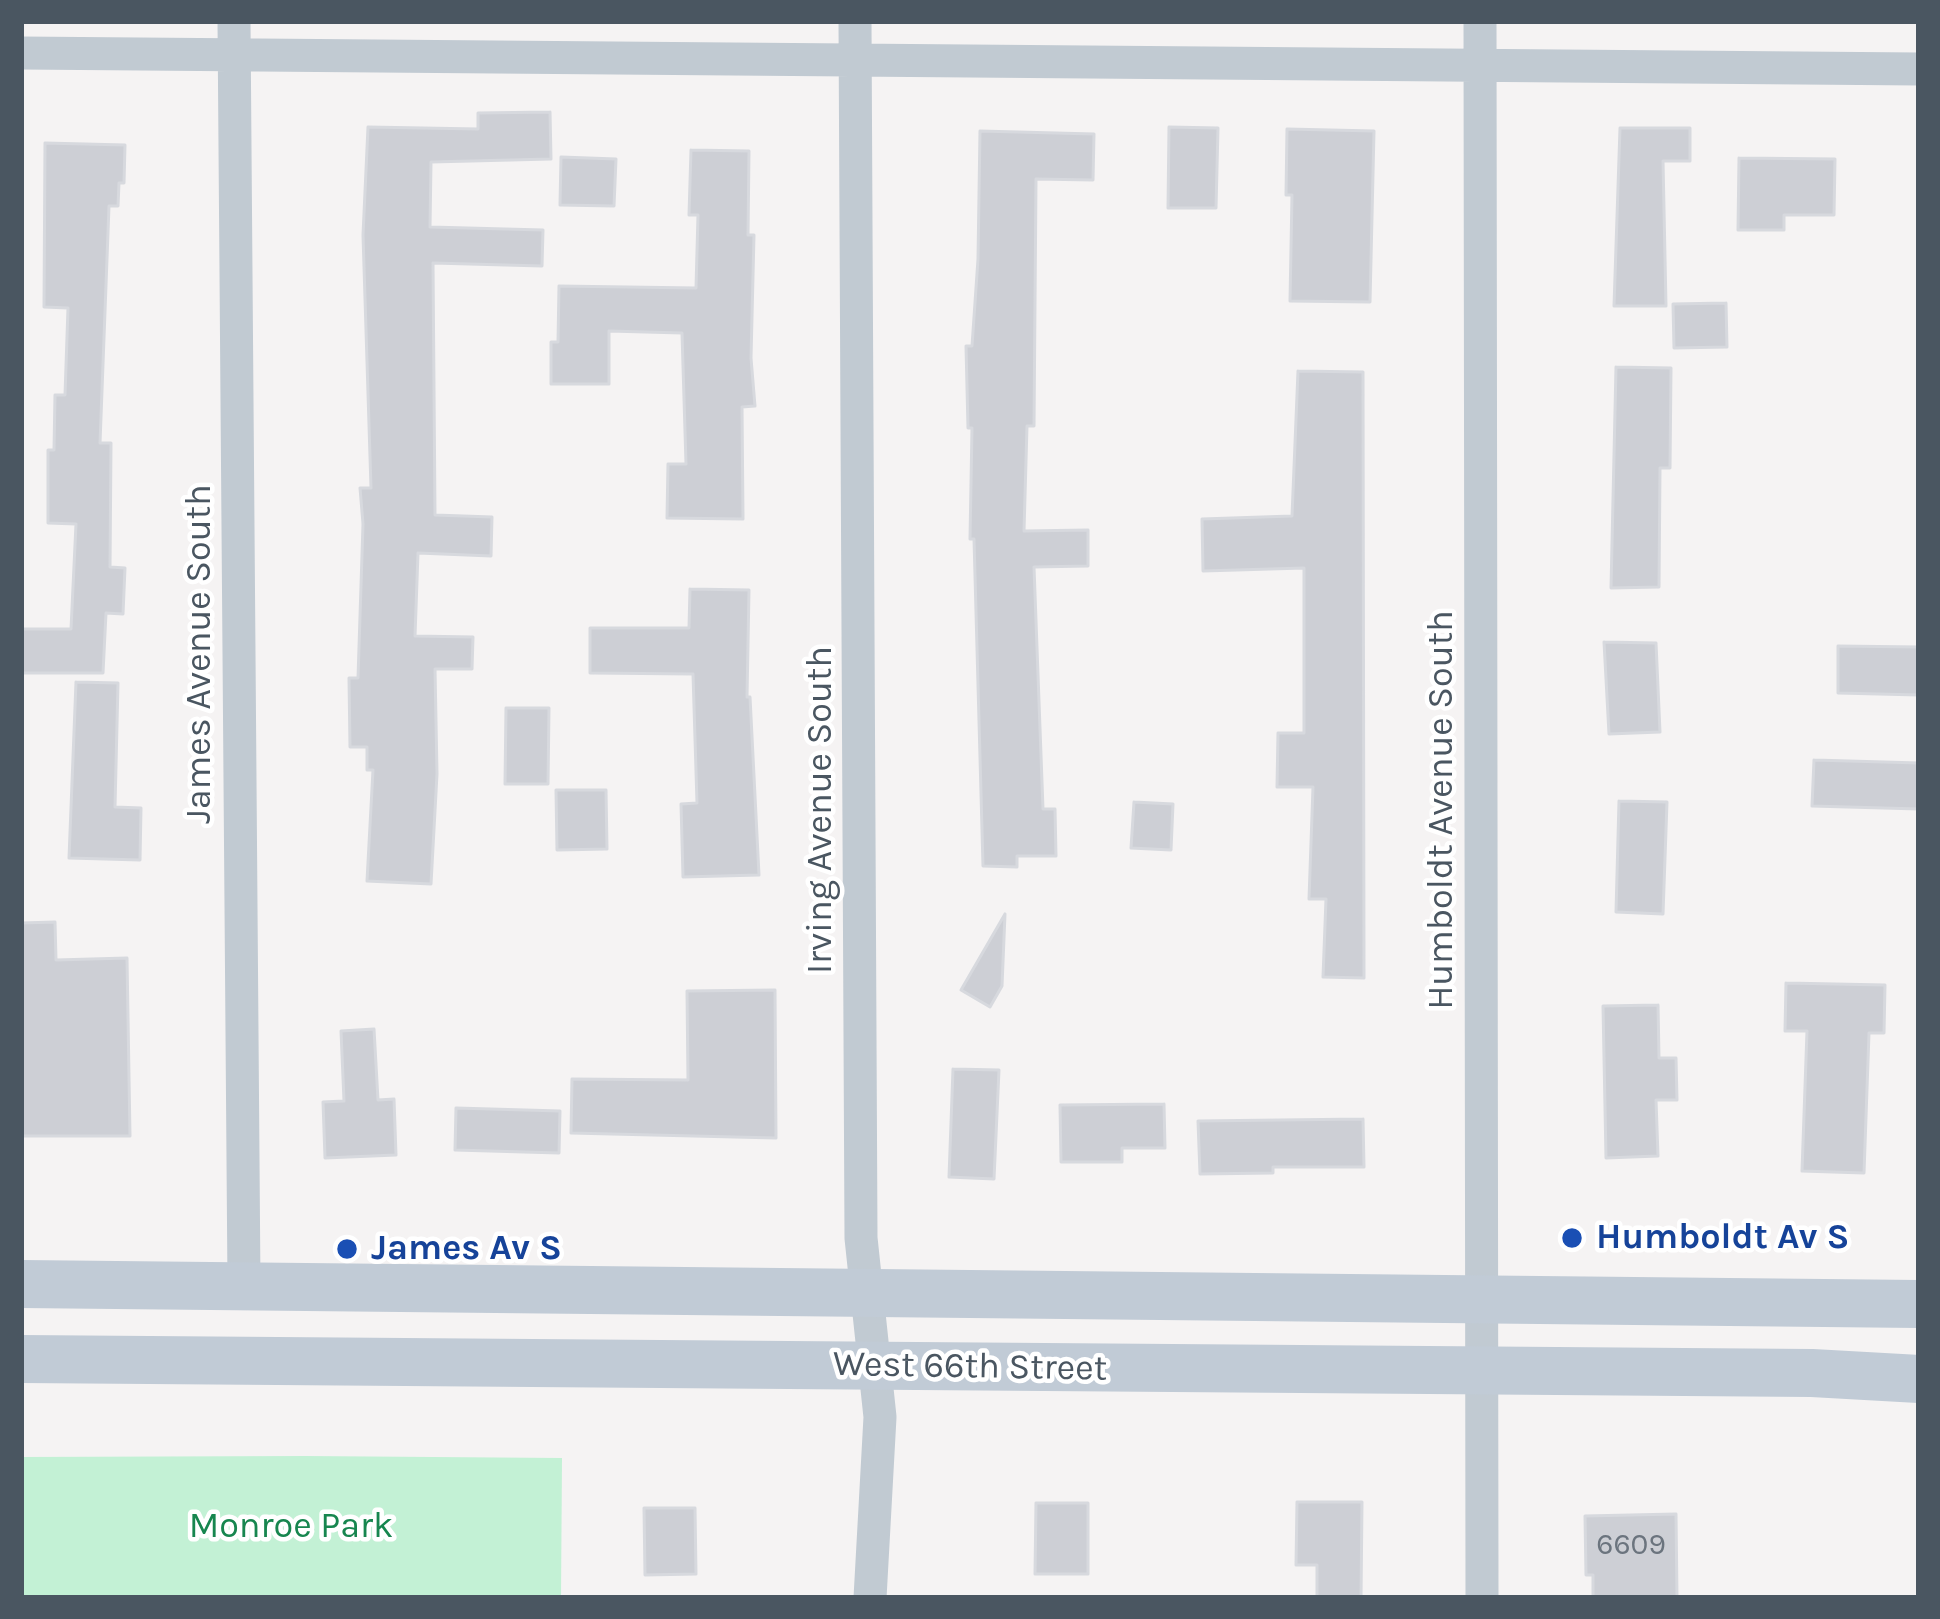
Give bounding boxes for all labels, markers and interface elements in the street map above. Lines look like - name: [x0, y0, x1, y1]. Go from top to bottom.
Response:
- street label: James Avenue South: [178, 484, 222, 824]
- street label: Humboldt Avenue South: [1420, 610, 1464, 1010]
- street label: Irving Avenue South: [799, 646, 843, 974]
- place label: Humboldt Av S: [1596, 1216, 1850, 1260]
- marker: Humboldt Av S: [1559, 1225, 1585, 1251]
- place label: James Av S: [371, 1227, 562, 1271]
- marker: James Av S: [334, 1236, 360, 1262]
- street label: West 66th Street: [832, 1343, 1108, 1391]
- park label: Monroe Park: [189, 1505, 393, 1549]
- house number: 6609: [1596, 1527, 1666, 1563]

